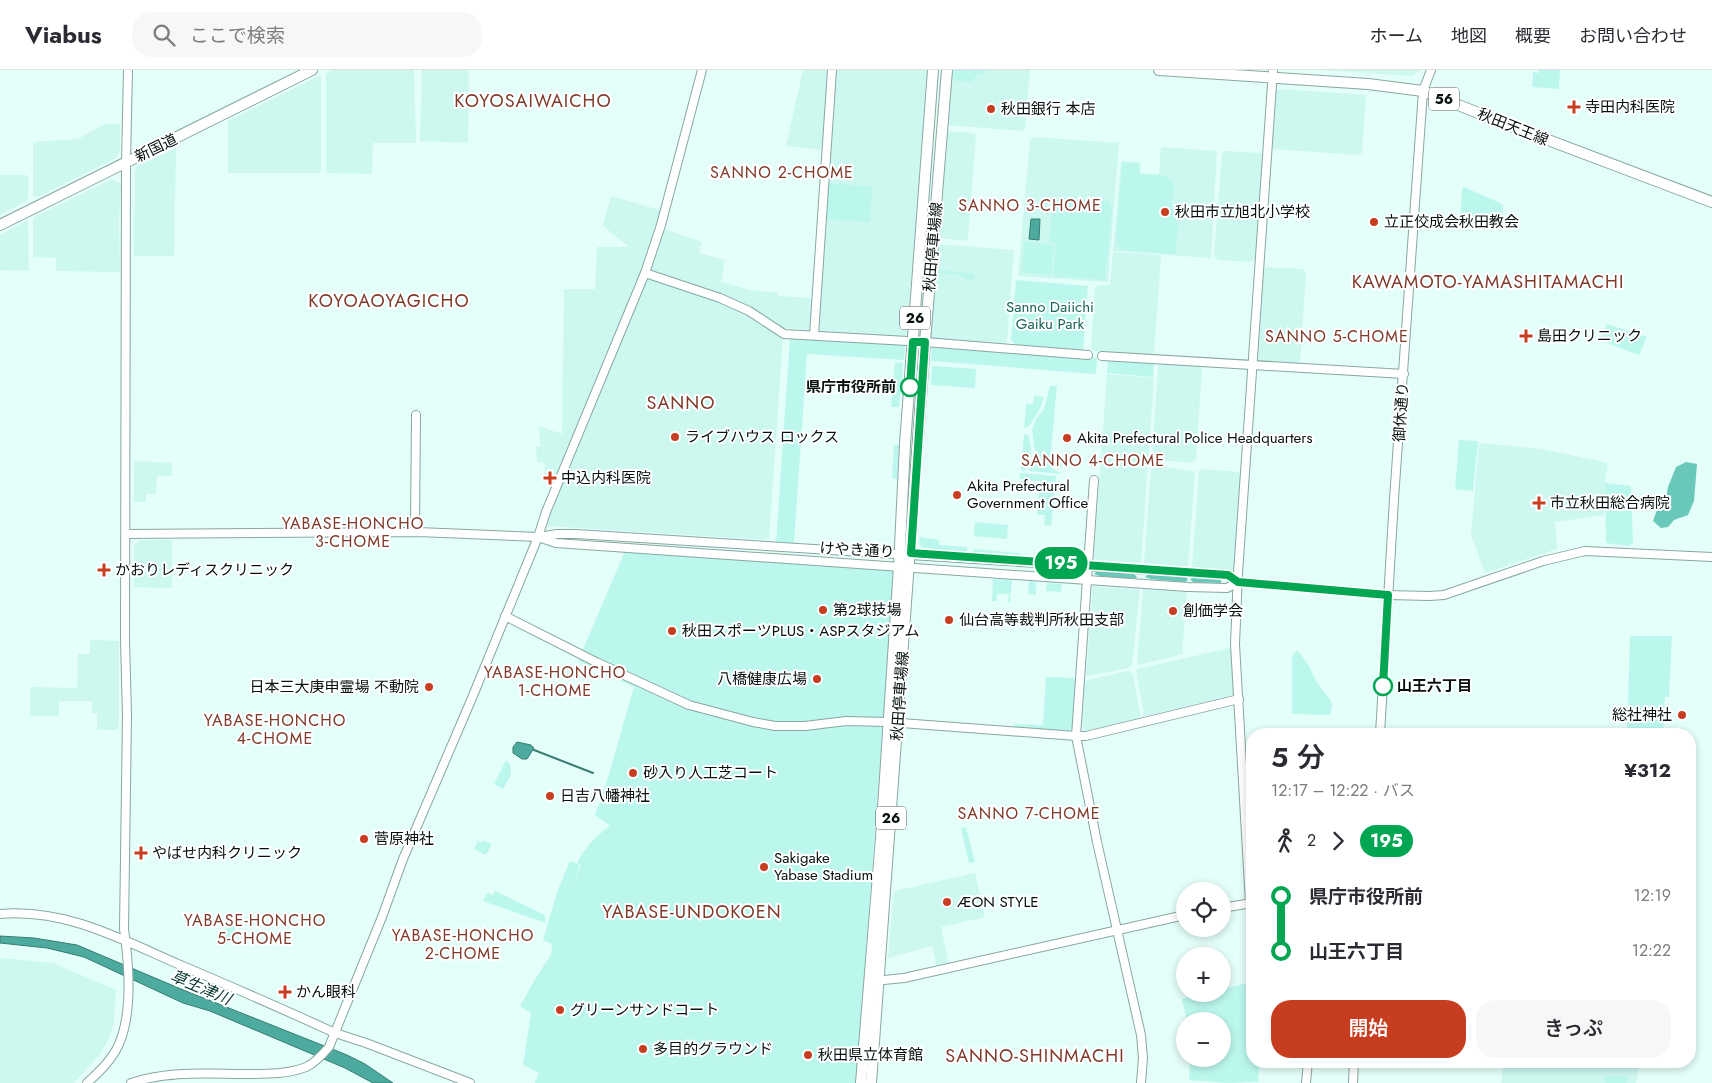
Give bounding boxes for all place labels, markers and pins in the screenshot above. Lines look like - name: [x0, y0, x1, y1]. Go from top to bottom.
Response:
- place label: 寺田内科医院: [1585, 96, 1675, 118]
- place label: 秋田銀行 本店: [1001, 98, 1096, 120]
- marker: 寺田内科医院: [1567, 100, 1581, 114]
- marker: 秋田銀行 本店: [985, 103, 997, 115]
- place label: 秋田市立旭北小学校: [1175, 201, 1310, 223]
- marker: 秋田市立旭北小学校: [1159, 206, 1171, 218]
- place label: 立正佼成会秋田教会: [1384, 211, 1519, 233]
- marker: 立正佼成会秋田教会: [1368, 216, 1380, 228]
- place label: 島田クリニック: [1537, 325, 1642, 347]
- marker: 島田クリニック: [1519, 329, 1533, 343]
- place label: 県庁市役所前: [806, 376, 896, 398]
- marker: 県庁市役所前: [900, 377, 920, 397]
- place label: ライブハウス ロックス: [685, 426, 839, 448]
- place label: Akita Prefectural Police Headquarters: [1077, 427, 1312, 449]
- marker: ライブハウス ロックス: [669, 431, 681, 443]
- marker: Akita Prefectural Police Headquarters: [1061, 432, 1073, 444]
- place label: 中込内科医院: [561, 467, 651, 489]
- marker: 中込内科医院: [543, 471, 557, 485]
- place label: Akita Prefectural Government Office: [967, 475, 1089, 514]
- marker: Akita Prefectural Government Office: [951, 489, 963, 501]
- place label: 市立秋田総合病院: [1550, 492, 1670, 514]
- marker: 市立秋田総合病院: [1532, 496, 1546, 510]
- place label: かおりレディスクリニック: [115, 559, 294, 581]
- marker: かおりレディスクリニック: [97, 563, 111, 577]
- place label: 第2球技場: [833, 599, 902, 621]
- place label: 創価学会: [1183, 600, 1243, 622]
- marker: 第2球技場: [817, 604, 829, 616]
- marker: 創価学会: [1167, 605, 1179, 617]
- place label: 仙台高等裁判所秋田支部: [959, 609, 1124, 631]
- marker: 仙台高等裁判所秋田支部: [943, 614, 955, 626]
- place label: 秋田スポーツPLUS・ASPスタジアム: [682, 620, 920, 642]
- marker: 秋田スポーツPLUS・ASPスタジアム: [666, 625, 678, 637]
- place label: 八橋健康広場: [717, 668, 807, 690]
- marker: 八橋健康広場: [811, 673, 823, 685]
- place label: 山王六丁目: [1397, 675, 1472, 697]
- place label: 日本三大庚申霊場 不動院: [249, 676, 419, 698]
- marker: 山王六丁目: [1373, 676, 1393, 696]
- marker: 日本三大庚申霊場 不動院: [423, 681, 435, 693]
- place label: 総社神社: [1612, 704, 1672, 726]
- marker: 総社神社: [1676, 709, 1688, 721]
- place label: 砂入り人工芝コート: [643, 762, 778, 784]
- marker: 砂入り人工芝コート: [627, 767, 639, 779]
- place label: 日吉八幡神社: [560, 785, 650, 807]
- marker: 日吉八幡神社: [544, 790, 556, 802]
- place label: 菅原神社: [374, 828, 434, 850]
- marker: 菅原神社: [358, 833, 370, 845]
- place label: やばせ内科クリニック: [152, 842, 302, 864]
- marker: やばせ内科クリニック: [134, 846, 148, 860]
- place label: Sakigake Yabase Stadium: [774, 847, 873, 886]
- marker: Sakigake Yabase Stadium: [758, 861, 770, 873]
- place label: ÆON STYLE: [957, 891, 1038, 913]
- marker: ÆON STYLE: [941, 896, 953, 908]
- place label: かん眼科: [296, 981, 356, 1003]
- marker: かん眼科: [278, 985, 292, 999]
- place label: グリーンサンドコート: [570, 999, 719, 1021]
- marker: グリーンサンドコート: [554, 1004, 566, 1016]
- place label: 多目的グラウンド: [653, 1038, 773, 1060]
- marker: 多目的グラウンド: [637, 1043, 649, 1055]
- place label: 秋田県立体育館: [818, 1044, 923, 1066]
- marker: 秋田県立体育館: [802, 1049, 814, 1061]

